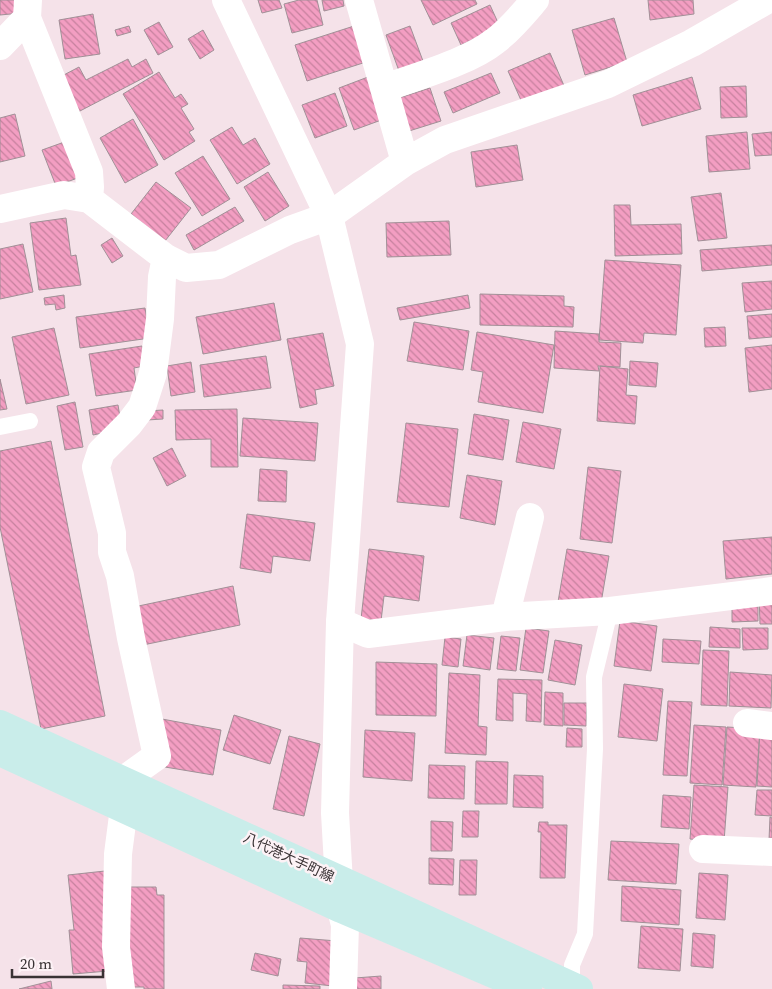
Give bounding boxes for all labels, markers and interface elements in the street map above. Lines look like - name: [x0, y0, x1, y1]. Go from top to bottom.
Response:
- street label: 八代港大手町線: [240, 827, 338, 887]
- scale bar: [12, 946, 104, 978]
- text: 20 m: [20, 953, 52, 974]

